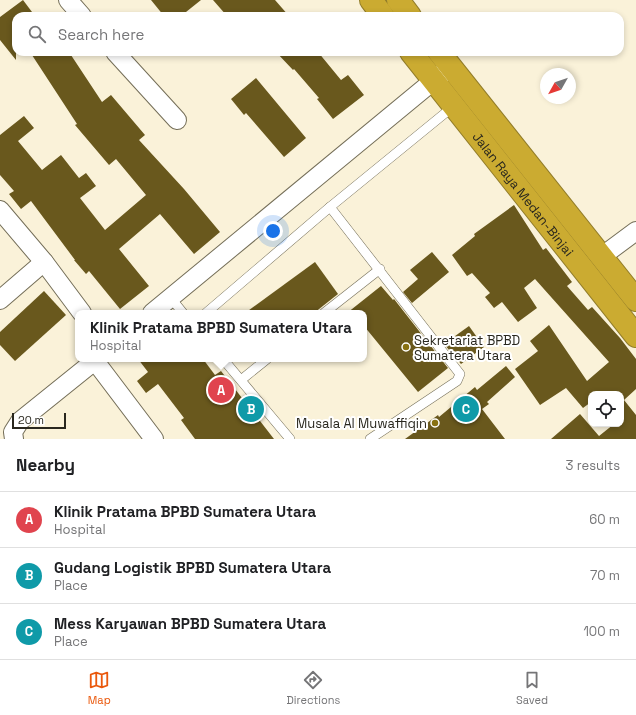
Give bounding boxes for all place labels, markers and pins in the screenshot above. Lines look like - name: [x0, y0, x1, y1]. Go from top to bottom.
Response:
- place label: Sekretariat BPBD Sumatera Utara: [414, 332, 520, 364]
- marker: Sekretariat BPBD Sumatera Utara: [401, 342, 411, 352]
- pin: A: [208, 375, 234, 405]
- pin: B: [238, 394, 264, 424]
- pin: C: [453, 394, 479, 424]
- place label: Musala Al Muwaffiqin: [296, 415, 427, 432]
- marker: Musala Al Muwaffiqin: [430, 418, 440, 428]

